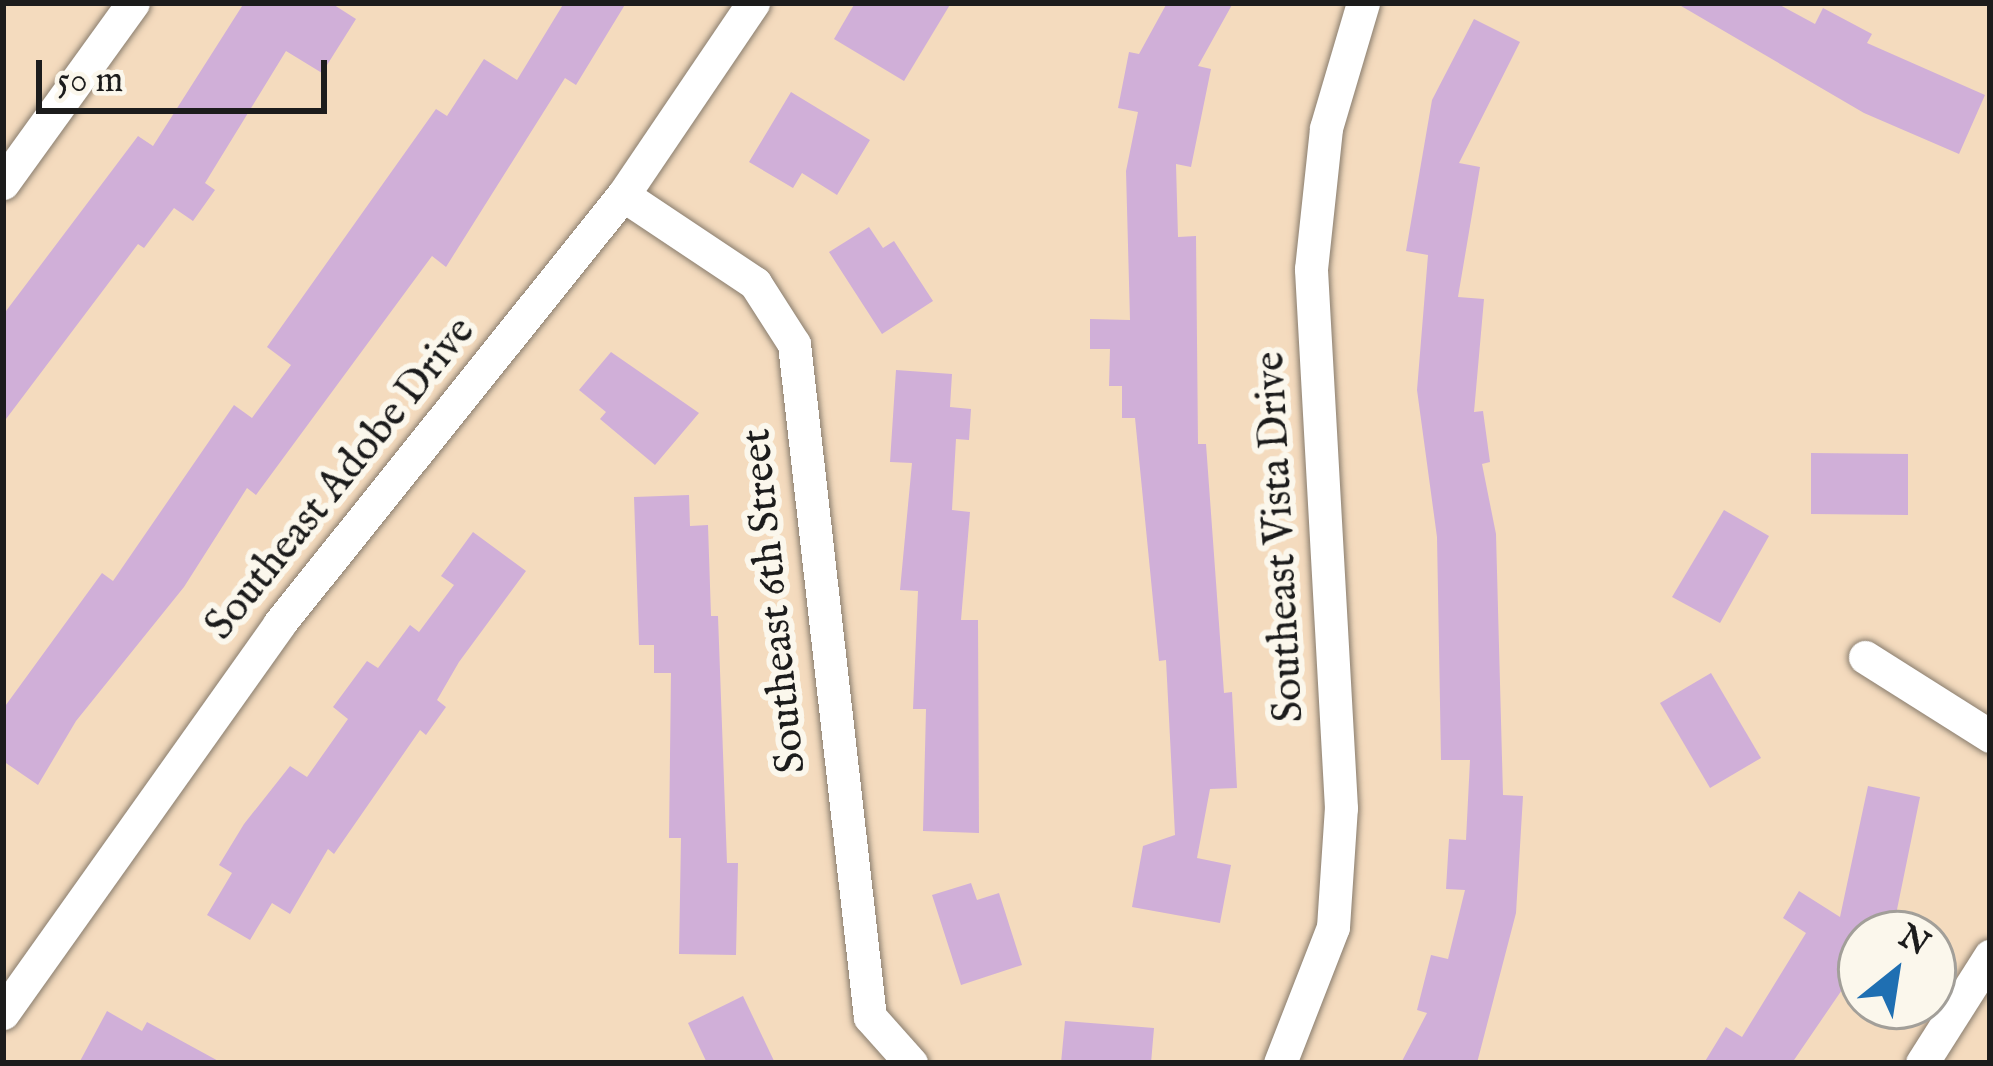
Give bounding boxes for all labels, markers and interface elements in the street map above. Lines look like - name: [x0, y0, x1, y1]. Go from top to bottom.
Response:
- scale bar: [42, 36, 333, 110]
- text: 50 m: [57, 58, 123, 104]
- street label: Southeast Adobe Drive: [195, 308, 487, 650]
- street label: Southeast Vista Drive: [1246, 350, 1316, 724]
- street label: Southeast 6th Street: [732, 426, 818, 776]
- north arrow: [1837, 910, 1957, 1030]
- text: N: [1891, 916, 1936, 967]

